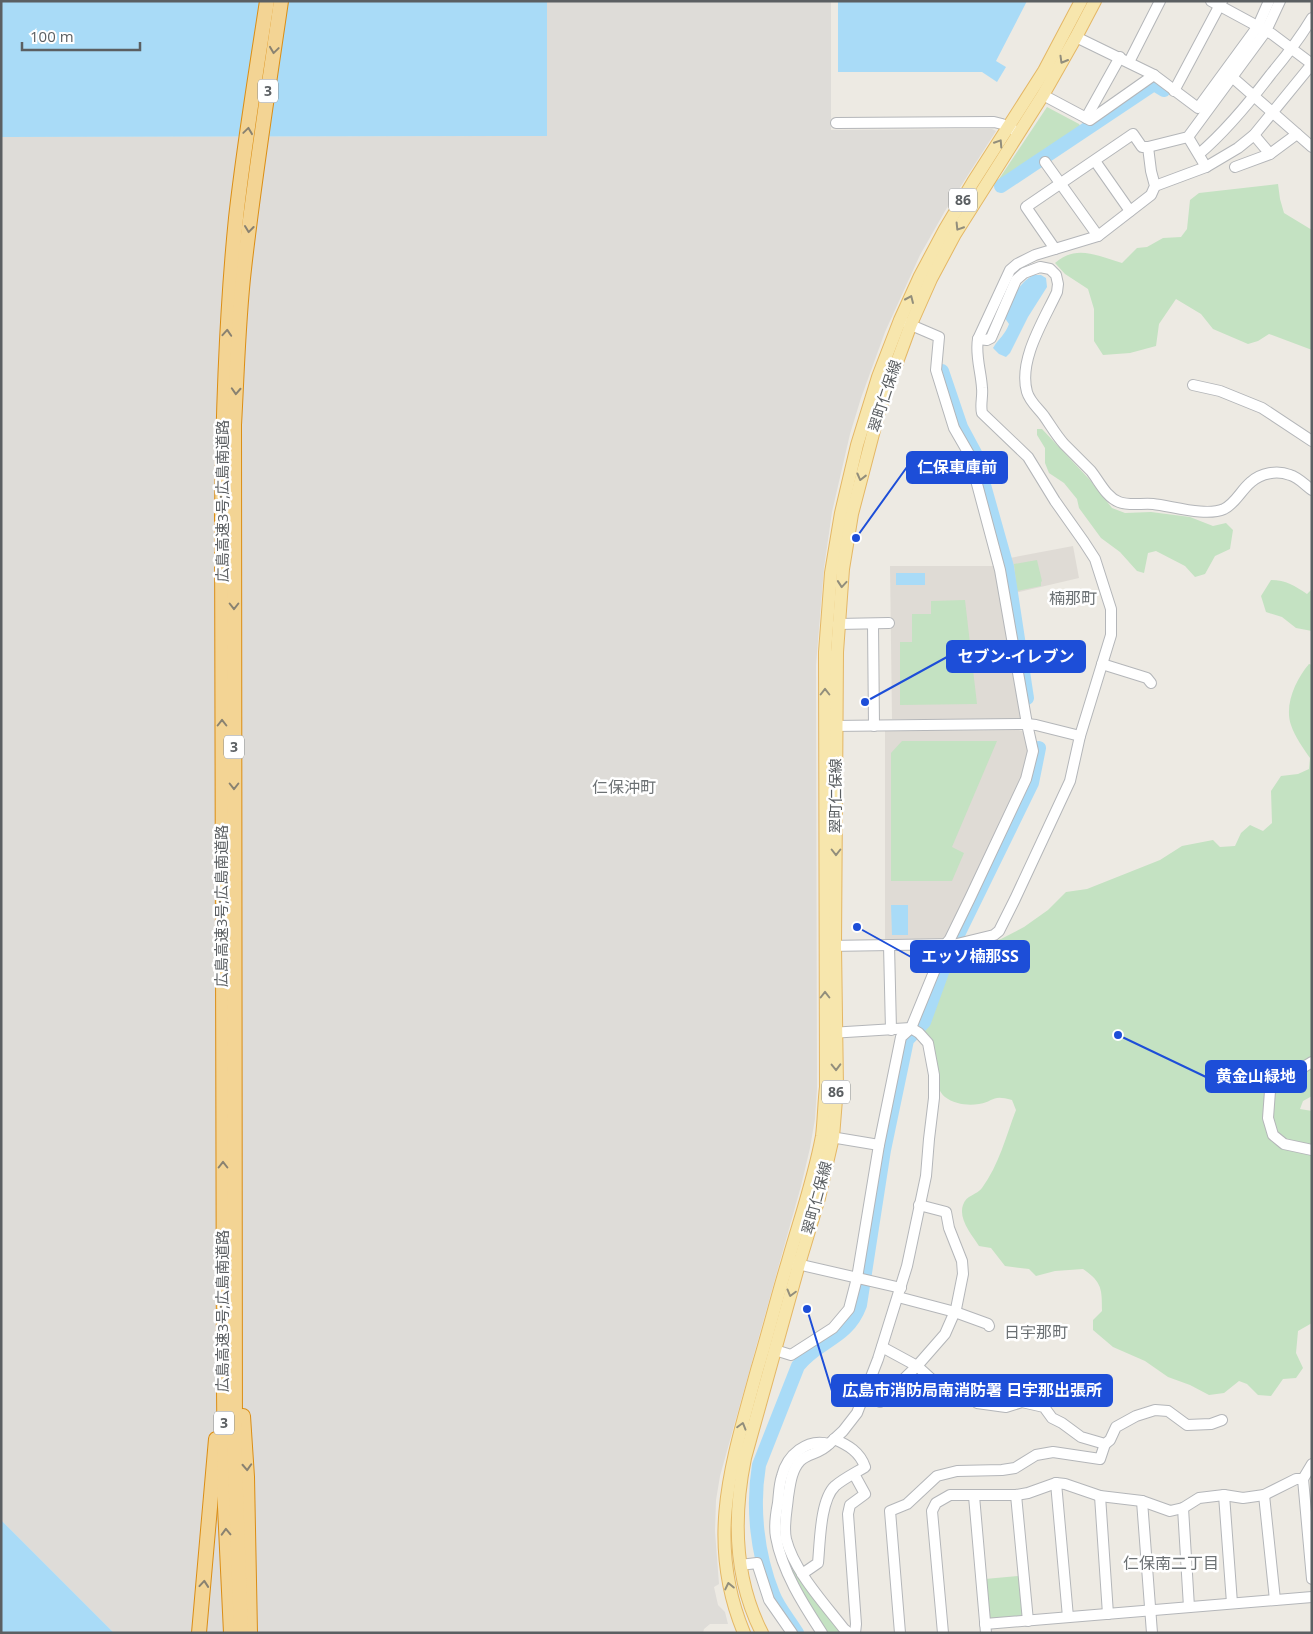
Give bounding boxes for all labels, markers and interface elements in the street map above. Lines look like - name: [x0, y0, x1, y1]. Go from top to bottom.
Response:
- scale bar: [22, 20, 140, 52]
- text: 100 m: [30, 26, 74, 46]
- one-way arrow: [269, 45, 279, 54]
- one-way arrow: [1060, 54, 1070, 63]
- road number: 3: [258, 80, 278, 102]
- one-way arrow: [242, 127, 252, 136]
- one-way arrow: [993, 139, 1002, 149]
- road number: 86: [949, 188, 977, 212]
- one-way arrow: [956, 222, 966, 231]
- one-way arrow: [244, 225, 255, 233]
- one-way arrow: [903, 295, 914, 304]
- one-way arrow: [221, 329, 232, 337]
- street label: 翠町仁保線: [863, 357, 905, 434]
- one-way arrow: [230, 387, 241, 395]
- street label: 広島高速3号;広島南道路: [212, 420, 232, 582]
- callout: 仁保車庫前: [907, 452, 1007, 483]
- text: 仁保車庫前: [917, 456, 997, 478]
- one-way arrow: [857, 472, 867, 480]
- one-way arrow: [836, 581, 847, 589]
- district label: 楠那町: [1049, 587, 1097, 609]
- one-way arrow: [229, 602, 239, 610]
- callout: セブン-イレブン: [947, 641, 1085, 672]
- text: セブン-イレブン: [957, 645, 1075, 667]
- one-way arrow: [820, 688, 830, 696]
- one-way arrow: [217, 718, 227, 726]
- road number: 3: [224, 736, 244, 759]
- street label: 翠町仁保線: [825, 758, 845, 834]
- district label: 仁保沖町: [592, 776, 656, 798]
- one-way arrow: [229, 782, 239, 790]
- street label: 広島高速3号;広島南道路: [211, 825, 231, 987]
- one-way arrow: [830, 848, 841, 856]
- callout: エッソ楠那SS: [911, 941, 1029, 972]
- text: エッソ楠那SS: [921, 945, 1019, 967]
- one-way arrow: [820, 991, 830, 998]
- callout: 黄金山緑地: [1206, 1061, 1306, 1092]
- one-way arrow: [831, 1063, 842, 1071]
- text: 黄金山緑地: [1216, 1065, 1296, 1087]
- road number: 86: [822, 1080, 850, 1104]
- street label: 翠町仁保線: [797, 1159, 835, 1237]
- one-way arrow: [218, 1161, 228, 1168]
- street label: 広島高速3号;広島南道路: [212, 1230, 232, 1392]
- one-way arrow: [786, 1289, 796, 1297]
- district label: 日宇那町: [1004, 1321, 1068, 1343]
- callout: 広島市消防局南消防署 日宇那出張所: [832, 1375, 1112, 1406]
- text: 広島市消防局南消防署 日宇那出張所: [842, 1379, 1102, 1401]
- road number: 3: [214, 1412, 234, 1435]
- one-way arrow: [736, 1423, 746, 1431]
- one-way arrow: [241, 1463, 252, 1471]
- one-way arrow: [221, 1527, 231, 1535]
- district label: 仁保南二丁目: [1123, 1552, 1219, 1574]
- one-way arrow: [198, 1580, 209, 1588]
- one-way arrow: [724, 1582, 735, 1591]

